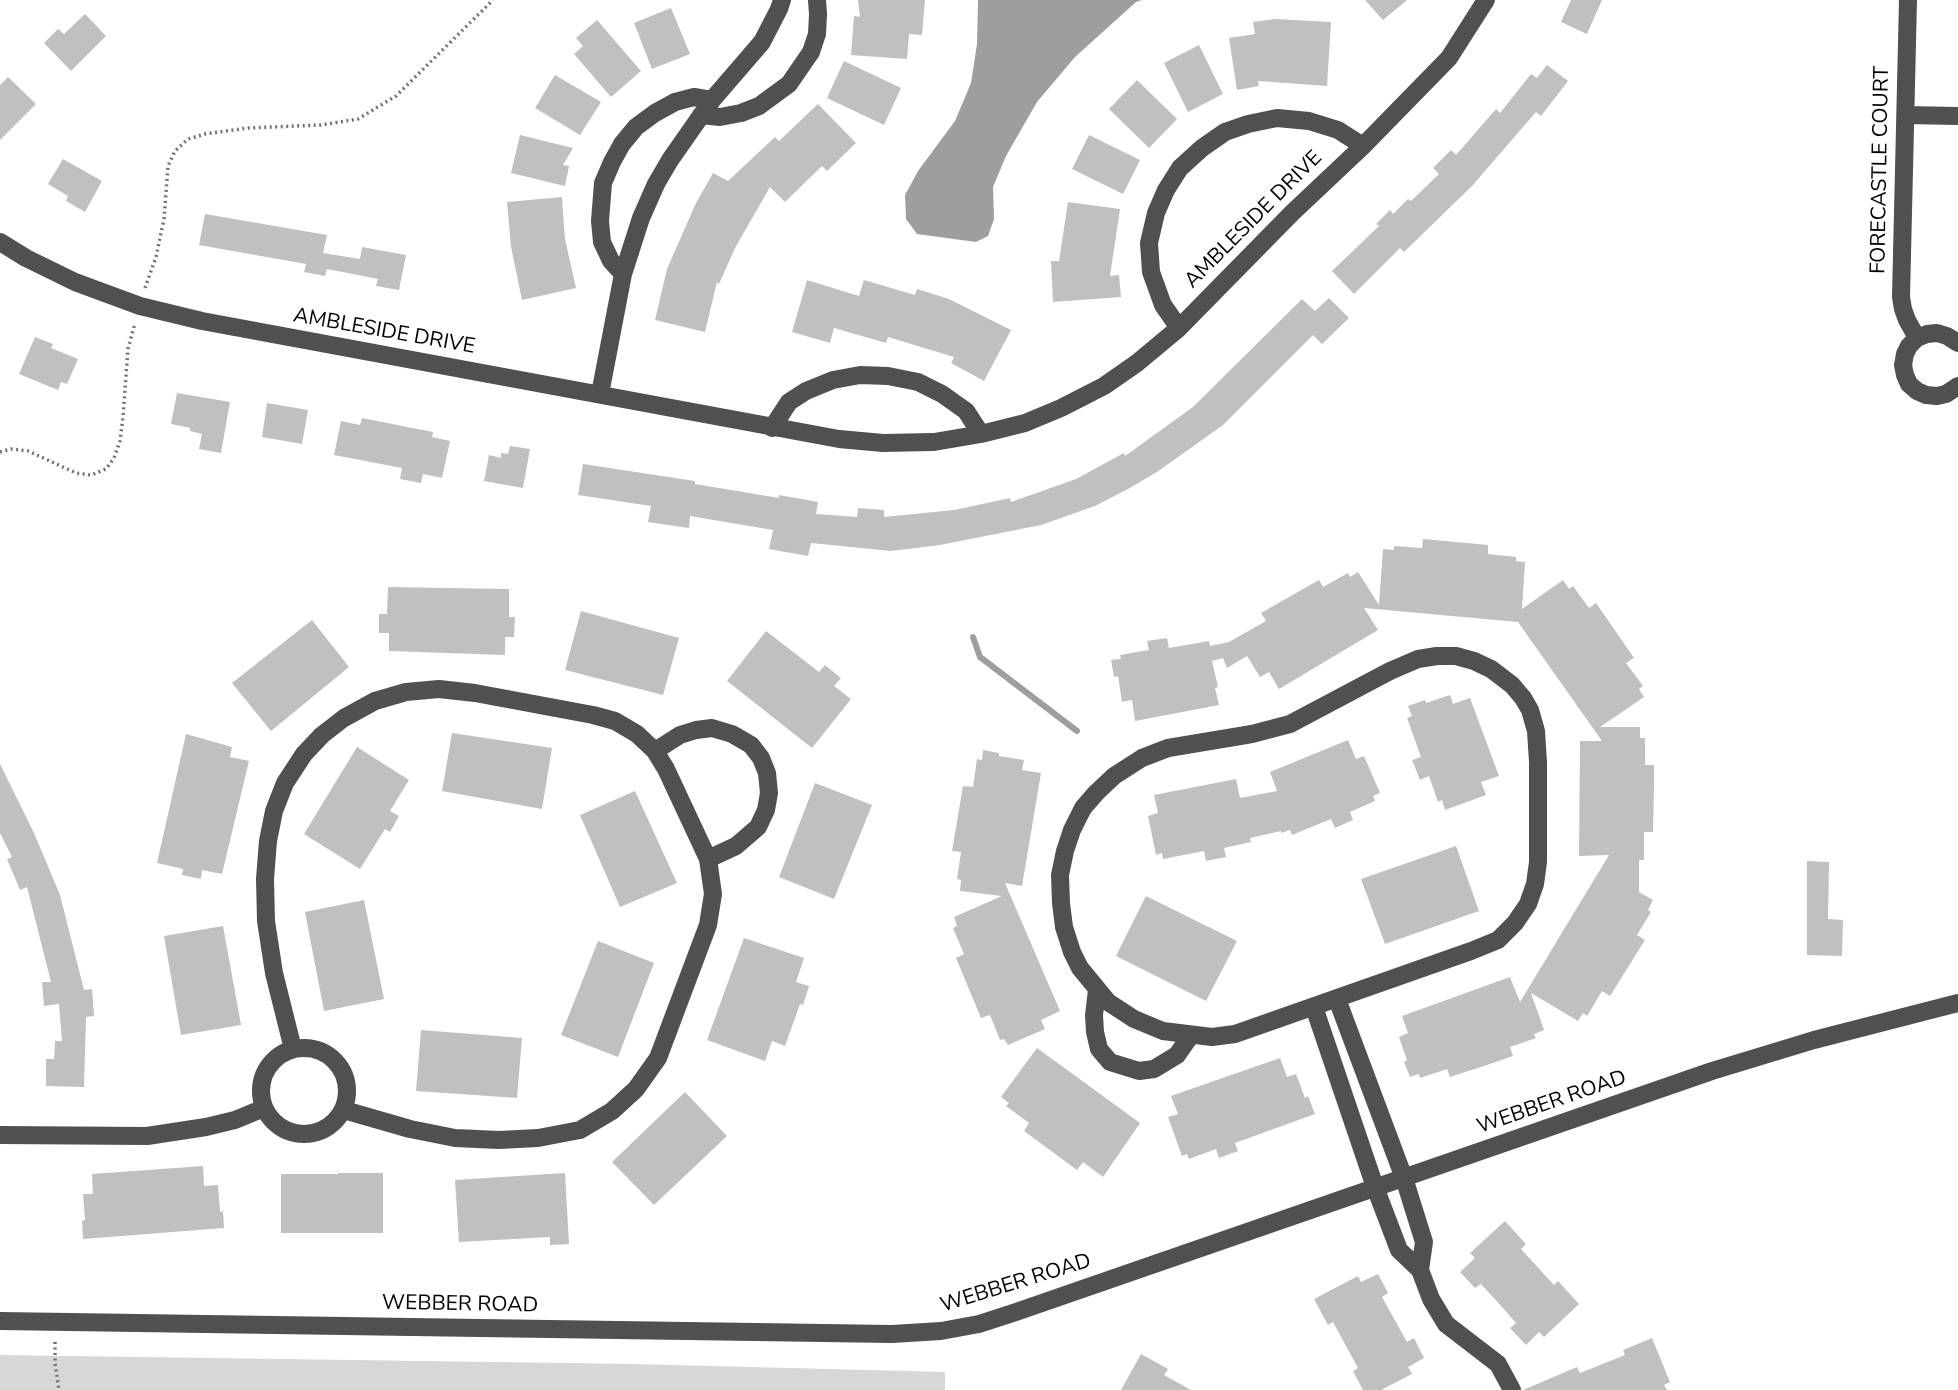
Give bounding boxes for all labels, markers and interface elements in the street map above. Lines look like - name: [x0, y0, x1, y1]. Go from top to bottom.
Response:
- street label: FORECASTLE COURT: [1867, 66, 1895, 274]
- street label: AMBLESIDE DRIVE: [1180, 146, 1328, 294]
- street label: AMBLESIDE DRIVE: [291, 304, 477, 360]
- street label: WEBBER ROAD: [1474, 1066, 1630, 1140]
- street label: WEBBER ROAD: [938, 1249, 1094, 1319]
- street label: WEBBER ROAD: [382, 1291, 538, 1319]

